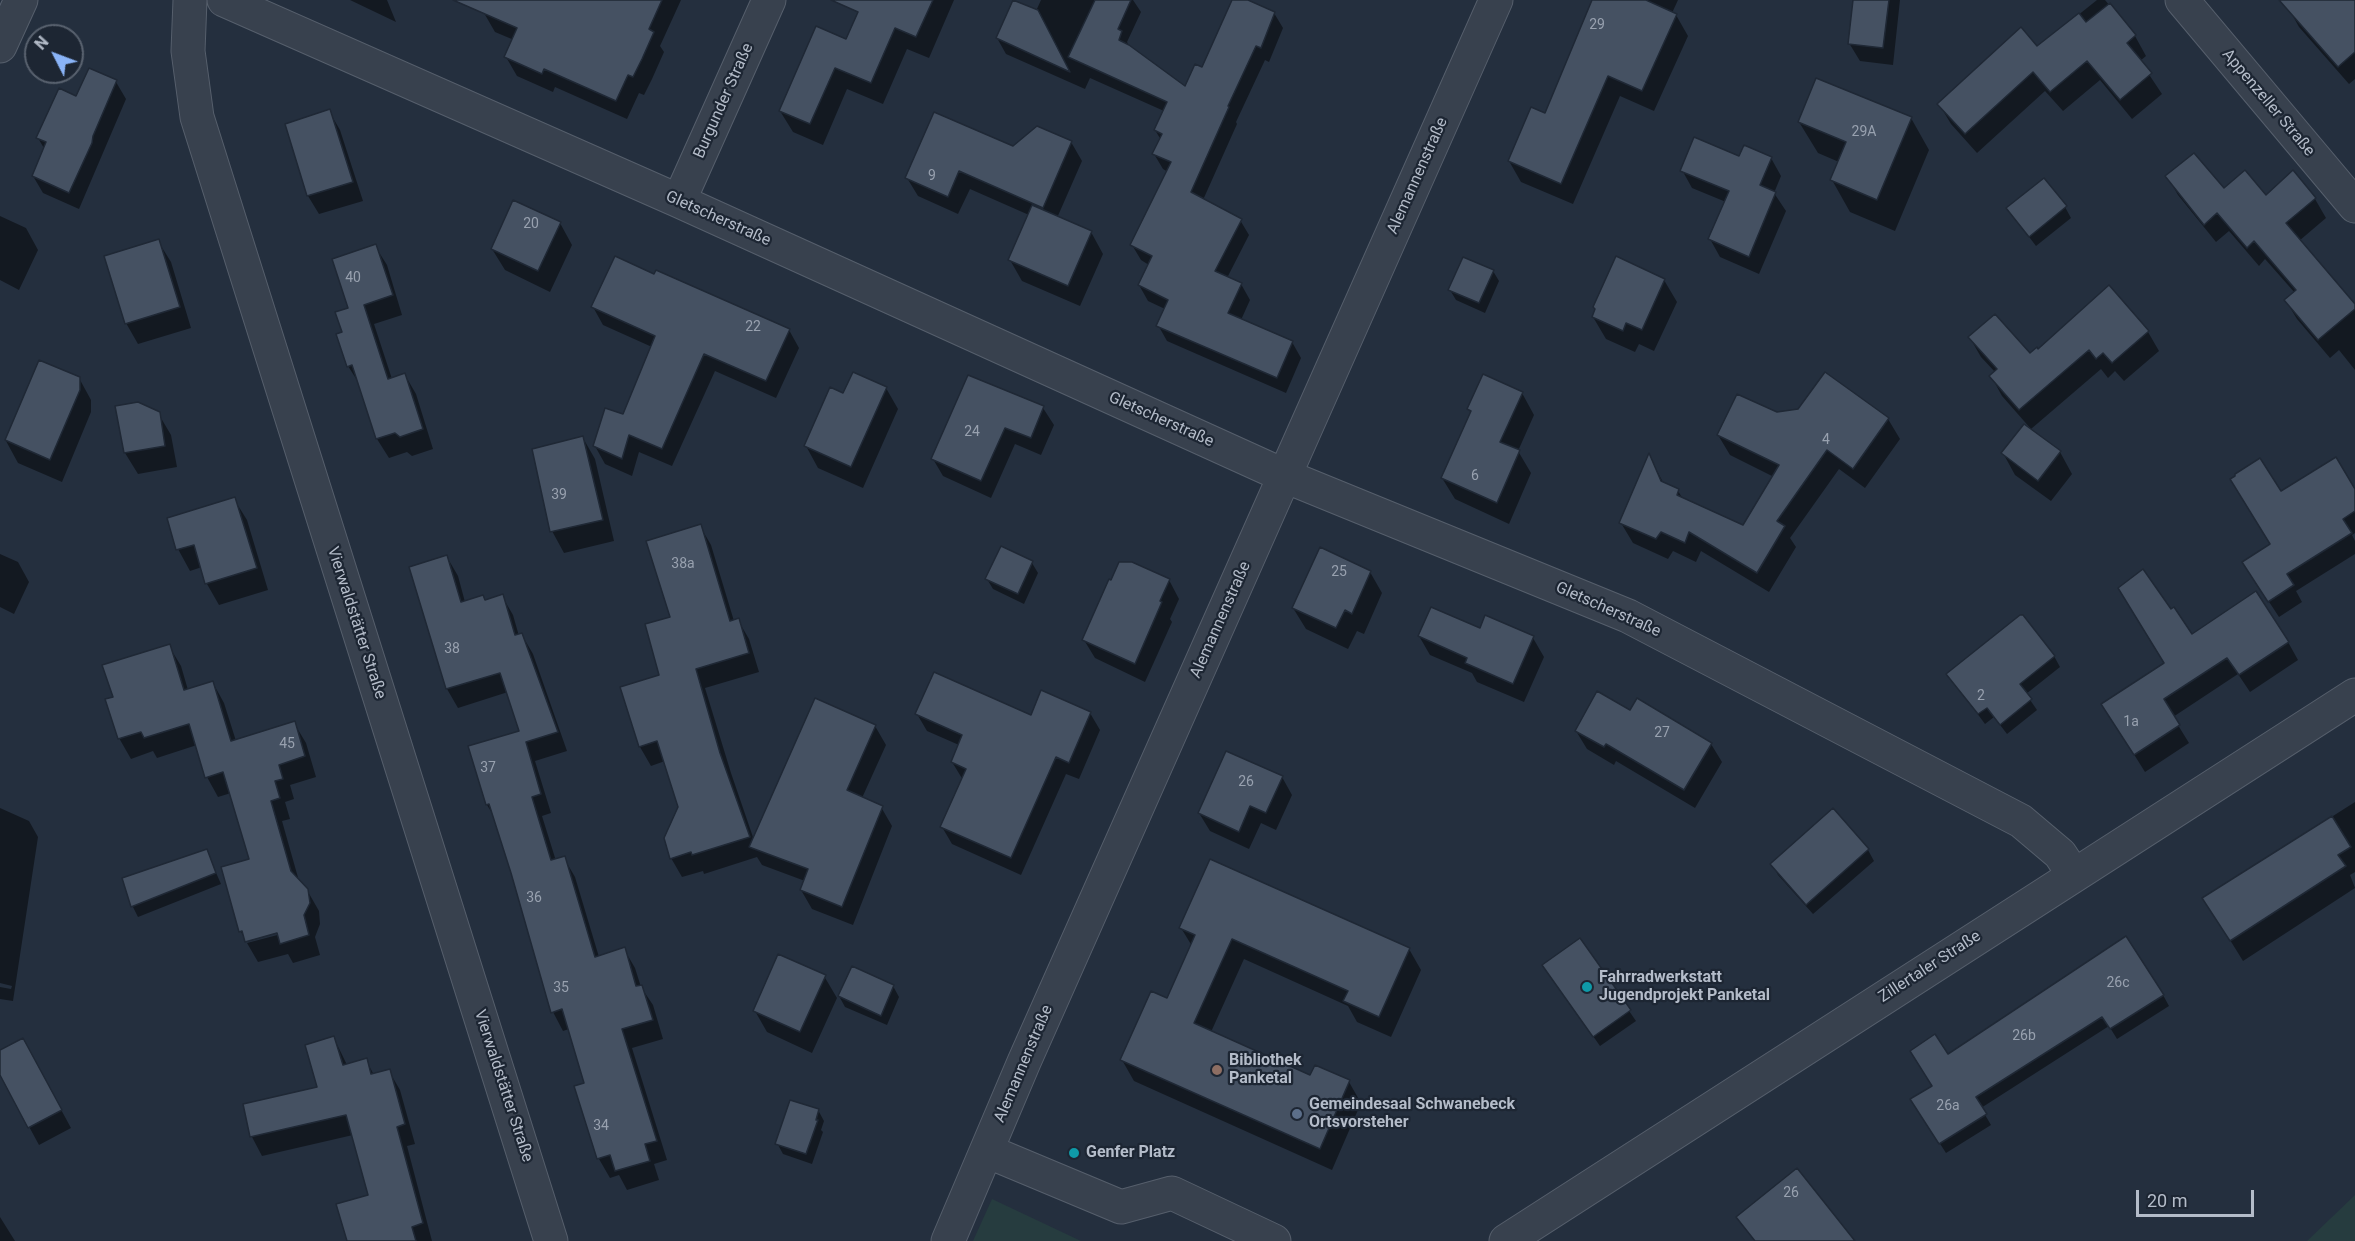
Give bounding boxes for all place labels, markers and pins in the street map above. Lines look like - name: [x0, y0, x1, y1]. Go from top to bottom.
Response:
- place label: Fahrradwerkstatt Jugendprojekt Panketal: [1599, 968, 1770, 1006]
- marker: Fahrradwerkstatt Jugendprojekt Panketal: [1580, 980, 1594, 994]
- place label: Bibliothek Panketal: [1229, 1051, 1302, 1089]
- marker: Bibliothek Panketal: [1210, 1063, 1224, 1077]
- place label: Gemeindesaal Schwanebeck Ortsvorsteher: [1309, 1095, 1515, 1133]
- marker: Gemeindesaal Schwanebeck Ortsvorsteher: [1290, 1107, 1304, 1121]
- place label: Genfer Platz: [1086, 1143, 1175, 1163]
- marker: Genfer Platz: [1067, 1146, 1081, 1160]

